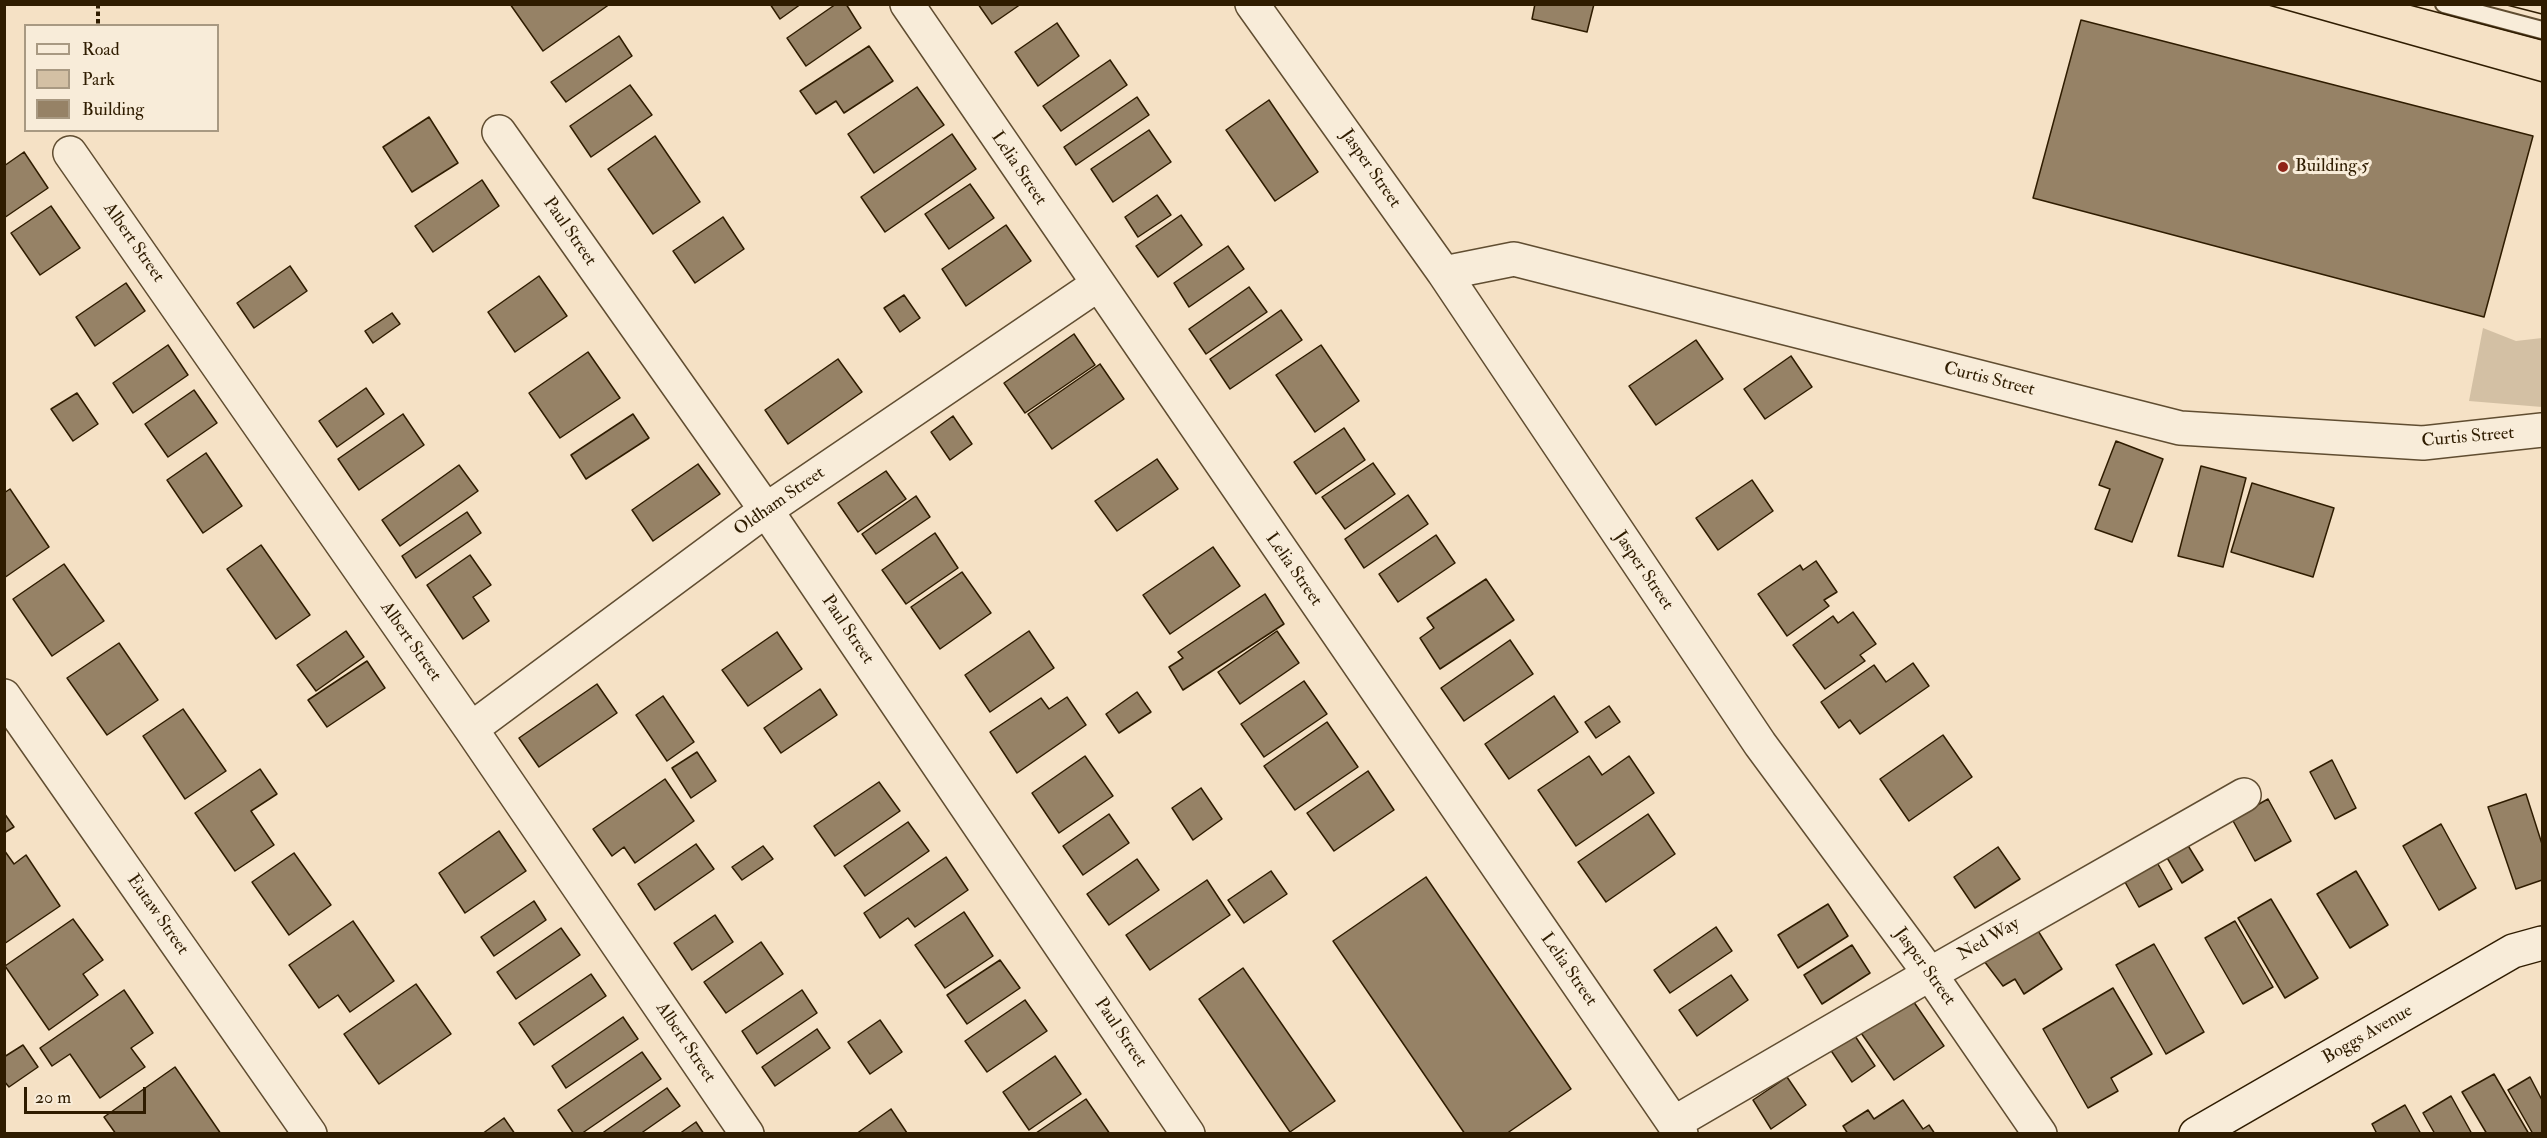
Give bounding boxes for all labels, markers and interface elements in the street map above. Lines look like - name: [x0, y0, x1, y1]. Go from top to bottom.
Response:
- legend: [24, 24, 219, 132]
- text: Road: [82, 38, 120, 61]
- text: Park: [82, 68, 115, 91]
- text: Building: [82, 98, 144, 121]
- street label: Jasper Street: [1335, 126, 1405, 212]
- street label: Lelia Street: [985, 128, 1051, 210]
- place label: Building 5: [2295, 156, 2369, 178]
- marker: Building 5: [2276, 160, 2290, 174]
- street label: Paul Street: [538, 194, 600, 270]
- street label: Albert Street: [98, 199, 168, 287]
- street label: Curtis Street: [1941, 358, 2037, 402]
- street label: Curtis Street: [2421, 423, 2515, 453]
- street label: Oldham Street: [730, 463, 830, 541]
- street label: Jasper Street: [1609, 527, 1677, 615]
- street label: Lelia Street: [1260, 529, 1326, 611]
- street label: Paul Street: [816, 591, 878, 669]
- street label: Albert Street: [375, 598, 445, 686]
- street label: Eutaw Street: [121, 870, 193, 960]
- street label: Ned Way: [1954, 914, 2024, 966]
- street label: Jasper Street: [1889, 924, 1959, 1010]
- street label: Lelia Street: [1535, 929, 1601, 1011]
- street label: Paul Street: [1089, 994, 1151, 1072]
- street label: Albert Street: [650, 999, 720, 1087]
- street label: Boggs Avenue: [2319, 1001, 2417, 1069]
- scale bar: [27, 1075, 148, 1113]
- text: 20 m: [35, 1086, 71, 1109]

